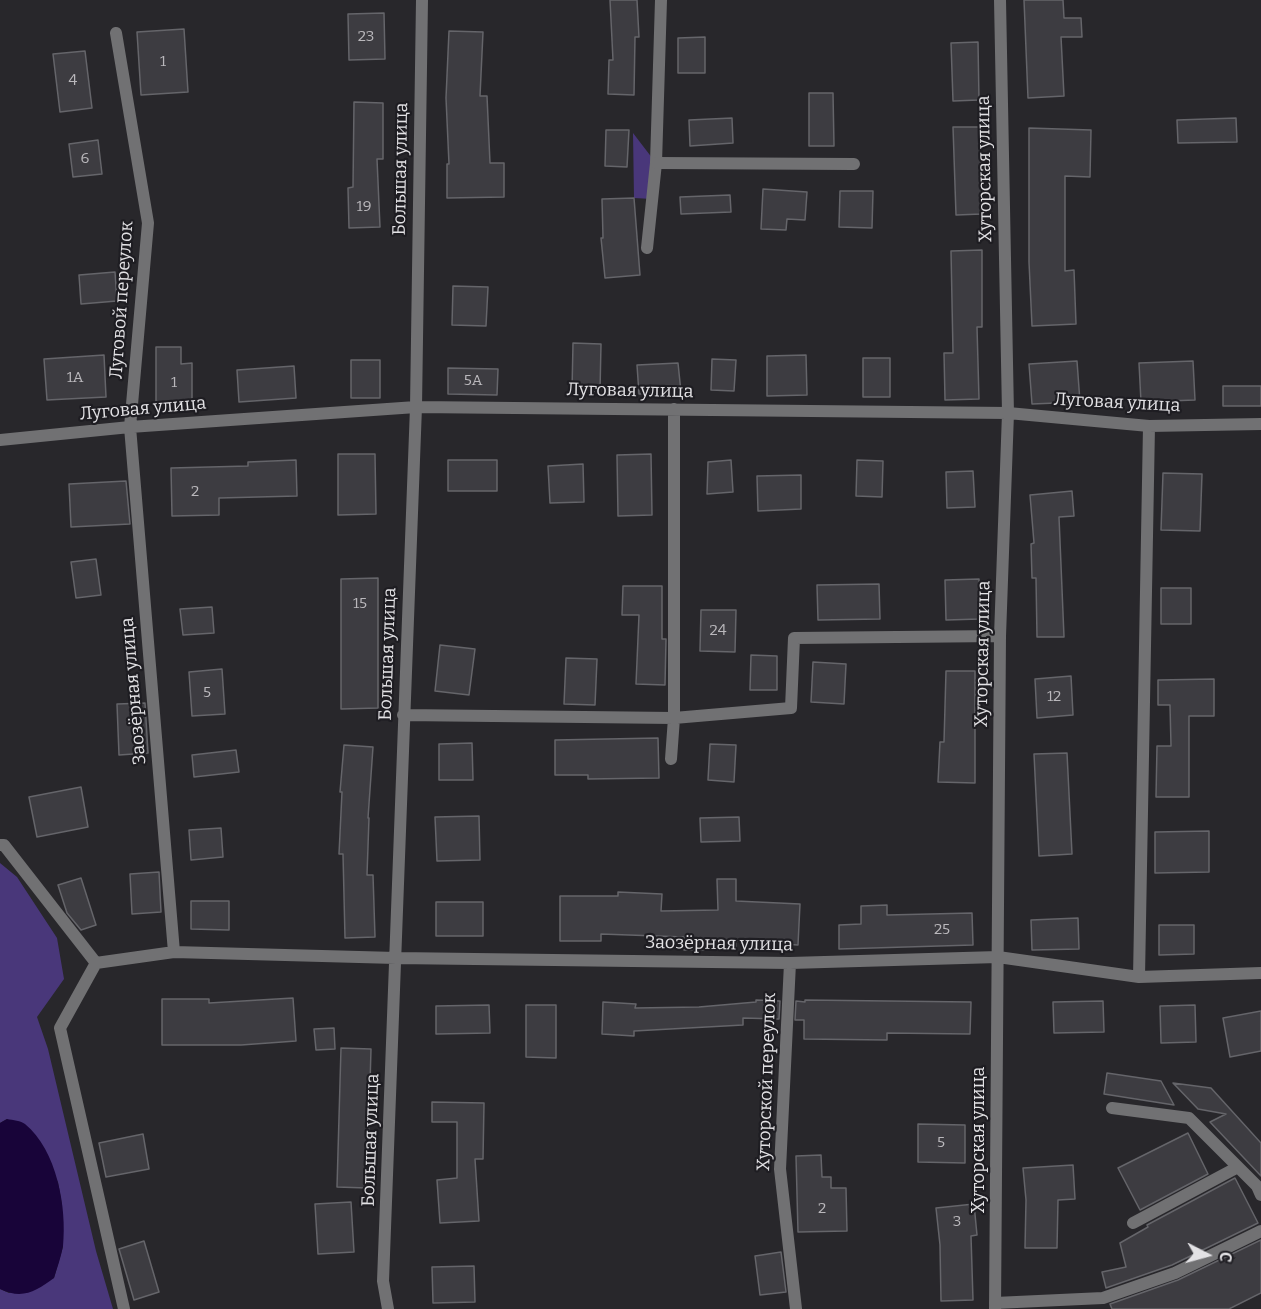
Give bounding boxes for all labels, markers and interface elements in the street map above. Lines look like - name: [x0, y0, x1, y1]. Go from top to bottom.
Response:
- house number: 23: [358, 28, 374, 46]
- house number: 1: [160, 53, 166, 71]
- house number: 4: [69, 72, 77, 90]
- street label: Хуторская улица: [973, 95, 997, 243]
- street label: Большая улица: [389, 102, 413, 236]
- house number: 6: [81, 150, 89, 168]
- house number: 19: [357, 198, 371, 216]
- street label: Луговой переулок: [106, 220, 138, 380]
- house number: 1А: [67, 369, 83, 387]
- house number: 5А: [464, 372, 482, 390]
- house number: 1: [171, 374, 177, 392]
- street label: Луговая улица: [566, 379, 694, 403]
- street label: Луговая улица: [1053, 389, 1181, 417]
- street label: Луговая улица: [79, 393, 207, 425]
- house number: 2: [191, 483, 199, 501]
- street label: Хуторская улица: [971, 580, 995, 728]
- street label: Большая улица: [375, 587, 401, 721]
- house number: 15: [353, 595, 367, 613]
- street label: Заозёрная улица: [117, 616, 151, 766]
- house number: 24: [710, 622, 726, 640]
- house number: 5: [203, 684, 211, 702]
- house number: 12: [1047, 688, 1061, 706]
- house number: 25: [934, 921, 950, 939]
- street label: Заозёрная улица: [645, 932, 793, 956]
- street label: Хуторской переулок: [753, 993, 781, 1171]
- street label: Хуторская улица: [968, 1067, 990, 1213]
- street label: Большая улица: [358, 1073, 384, 1207]
- house number: 5: [937, 1134, 945, 1152]
- house number: 2: [818, 1200, 826, 1218]
- house number: 3: [953, 1213, 961, 1231]
- north arrow: [1177, 1225, 1237, 1285]
- text: С: [1215, 1251, 1235, 1263]

